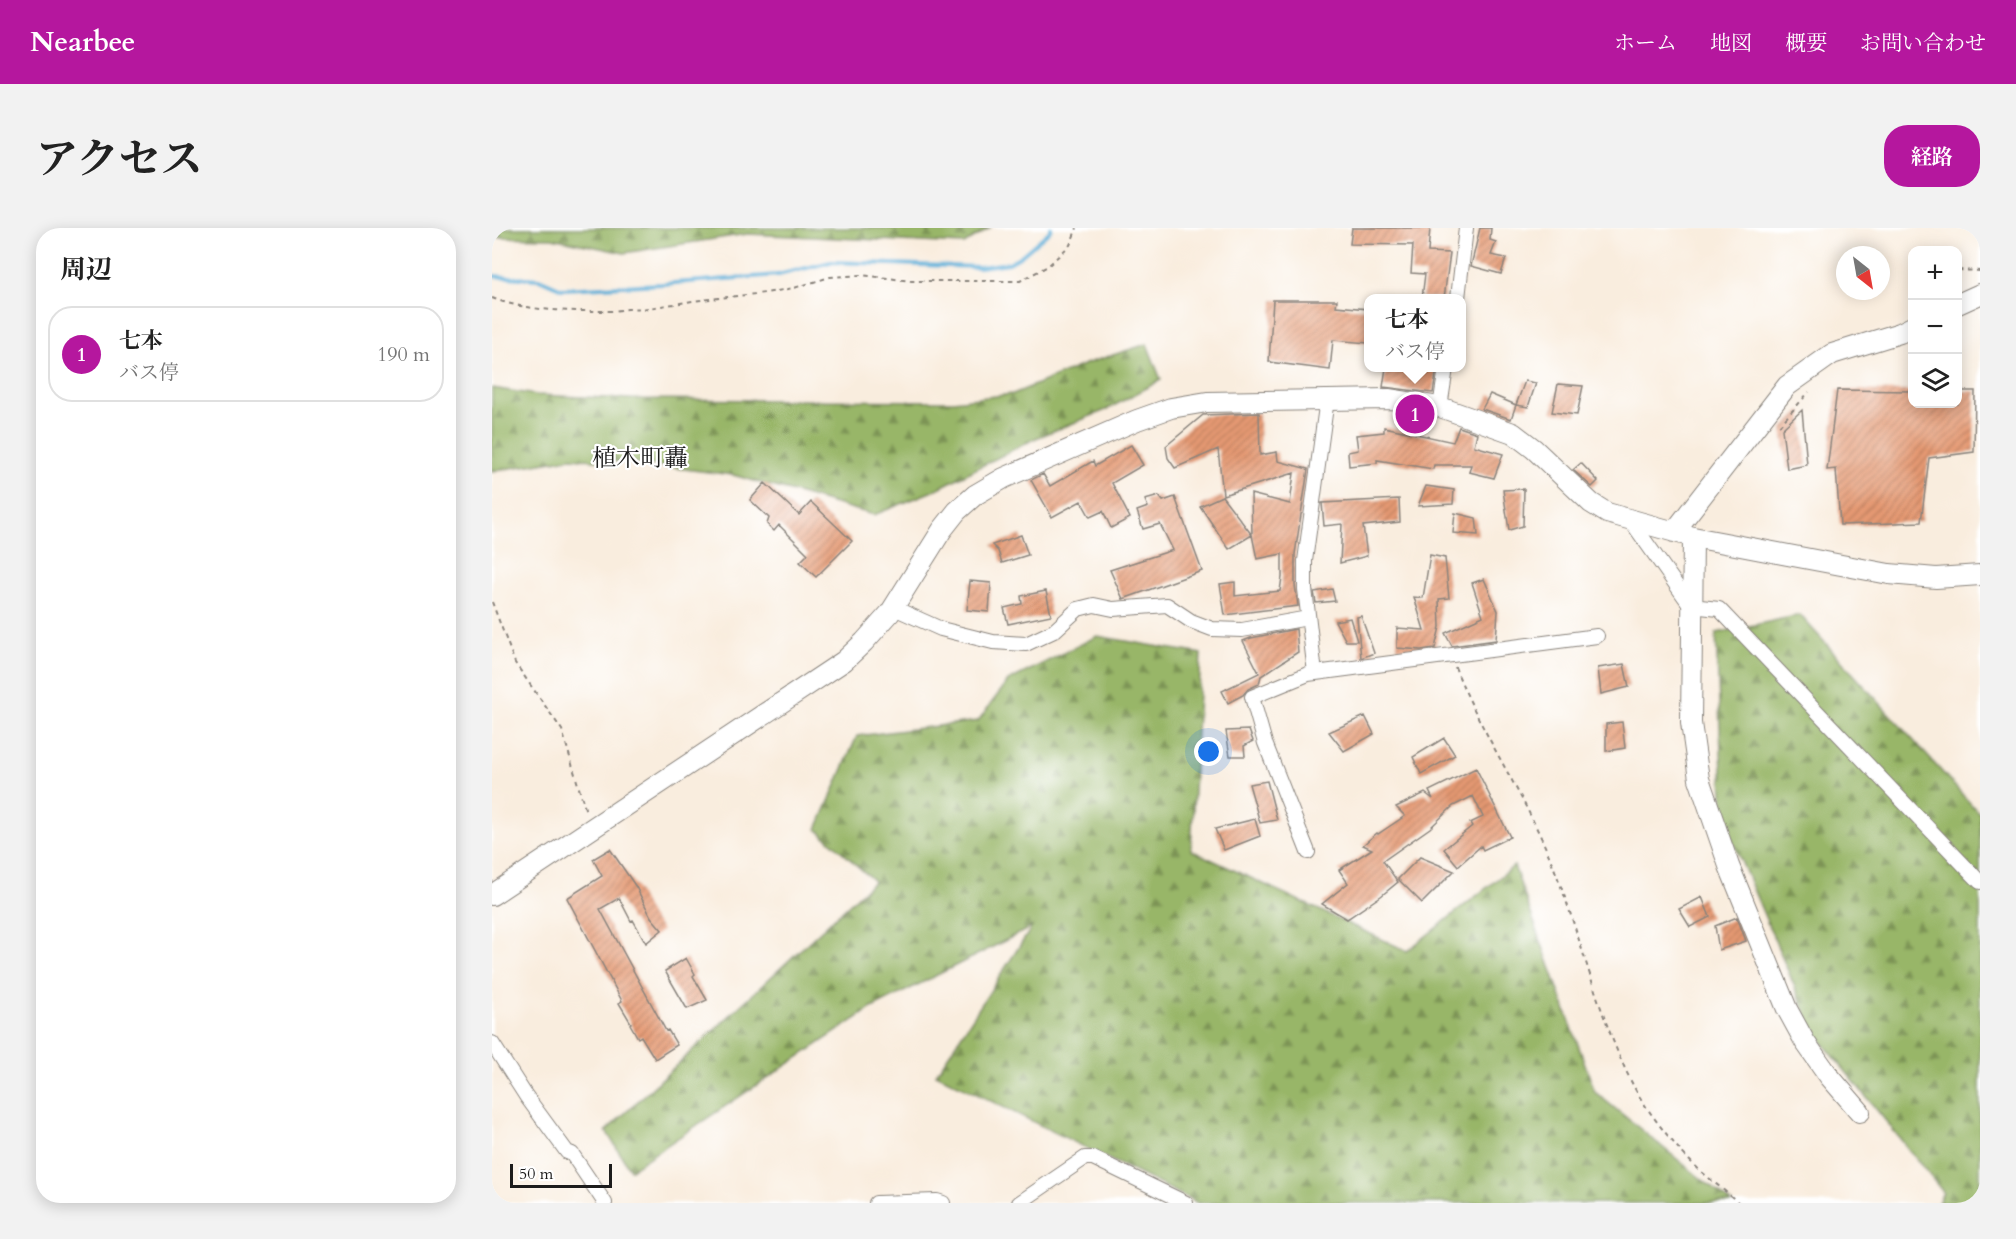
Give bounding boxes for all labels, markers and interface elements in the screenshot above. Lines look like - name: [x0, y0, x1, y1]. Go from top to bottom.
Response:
- text: Nearbee: [30, 23, 135, 61]
- text: ホーム: [1614, 29, 1677, 58]
- text: 地図: [1710, 29, 1752, 58]
- text: 概要: [1785, 29, 1827, 58]
- text: お問い合わせ: [1860, 29, 1986, 58]
- button: 経路: [1884, 125, 1980, 187]
- text: アクセス: [36, 131, 203, 188]
- north arrow: [1836, 246, 1890, 300]
- map controls: [1908, 246, 1962, 408]
- button: +: [1908, 246, 1962, 300]
- text: 周辺: [60, 252, 112, 287]
- popup: [1364, 294, 1466, 372]
- button: −: [1908, 300, 1962, 354]
- text: 七本: [1385, 305, 1429, 335]
- text: 七本: [119, 326, 163, 356]
- text: バス停: [1385, 338, 1445, 365]
- text: 1: [76, 341, 87, 368]
- text: 190 m: [377, 341, 430, 368]
- button: layers: [1908, 354, 1962, 408]
- text: バス停: [119, 359, 179, 386]
- pin: 1: [1396, 392, 1434, 436]
- district label: 植木町轟: [592, 442, 688, 475]
- your location: [1194, 737, 1223, 766]
- scale bar: [510, 1161, 612, 1188]
- text: 50 m: [519, 1163, 553, 1185]

